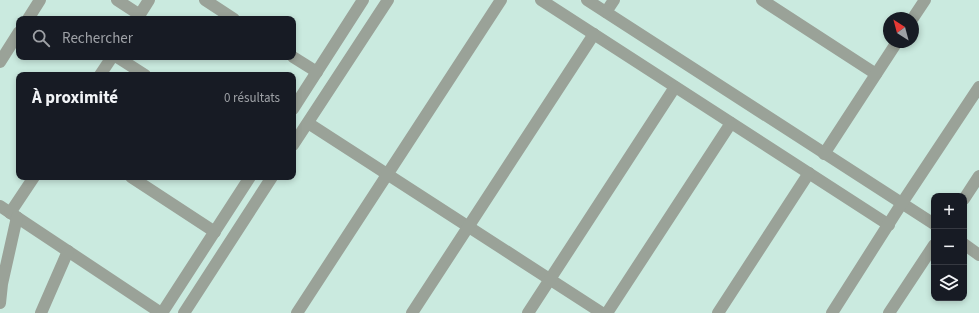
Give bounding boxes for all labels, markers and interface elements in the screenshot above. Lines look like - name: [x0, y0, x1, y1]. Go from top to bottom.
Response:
- north arrow: [883, 12, 919, 48]
- search box: [16, 16, 296, 60]
- icon: search: [30, 27, 52, 49]
- text: Rechercher: [62, 28, 133, 49]
- text: À proximité: [32, 86, 118, 110]
- text: 0 résultats: [224, 89, 280, 107]
- map controls: [931, 193, 967, 301]
- button: +: [931, 193, 967, 229]
- button: −: [931, 229, 967, 265]
- button: layers: [931, 265, 967, 301]

